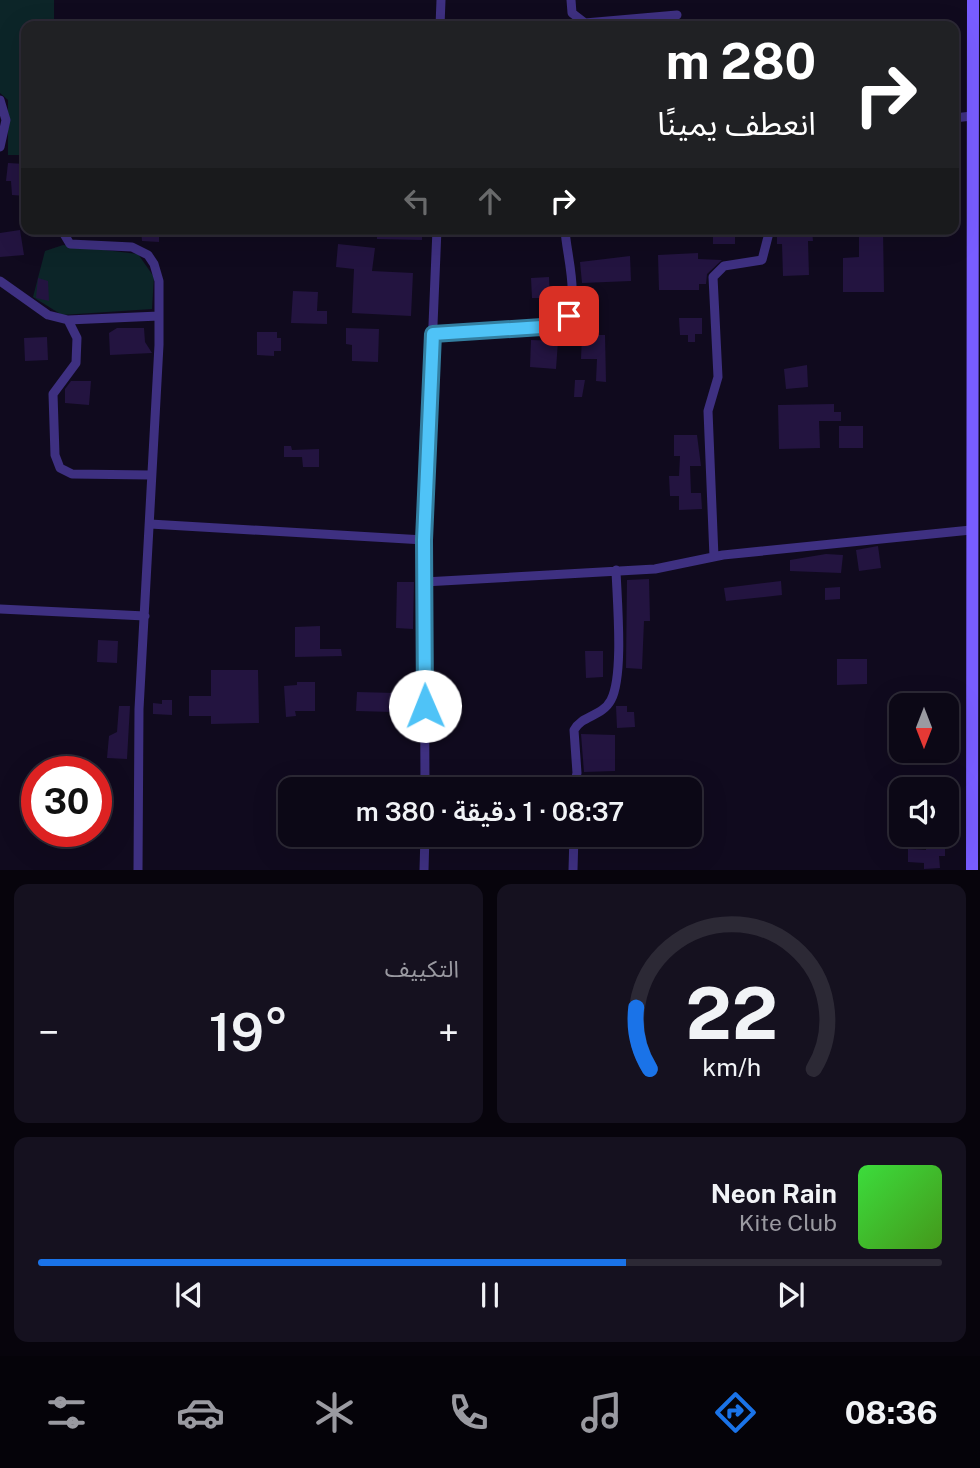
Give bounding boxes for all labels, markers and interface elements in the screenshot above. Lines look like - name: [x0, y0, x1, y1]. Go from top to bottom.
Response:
- text: 280 m: [666, 32, 816, 90]
- icon: right: [840, 49, 931, 140]
- text: انعطف يمينًا: [657, 105, 816, 142]
- icon: left: [398, 182, 436, 220]
- icon: ahead: [471, 182, 509, 220]
- icon: right: [544, 182, 582, 220]
- pin: [539, 286, 599, 346]
- icon: arrive: [550, 297, 588, 335]
- position arrow: [388, 669, 462, 743]
- north arrow: [889, 693, 959, 763]
- map controls: [889, 693, 959, 847]
- speed limit sign: 30: [21, 756, 112, 847]
- button: sound: [889, 777, 959, 847]
- text: 08:37 · 1 دقيقة · 380 m: [356, 796, 624, 827]
- text: التكييف: [385, 955, 459, 982]
- text: 22: [685, 971, 778, 1056]
- text: 19°: [209, 1002, 288, 1063]
- text: −: [38, 1010, 59, 1055]
- text: +: [438, 1010, 459, 1055]
- text: km/h: [702, 1052, 761, 1082]
- text: Neon Rain: [711, 1178, 837, 1209]
- text: Kite Club: [739, 1209, 837, 1236]
- icon: previous: [170, 1276, 208, 1314]
- icon: pause: [471, 1276, 509, 1314]
- icon: next: [772, 1276, 810, 1314]
- icon: filters: [42, 1388, 91, 1437]
- icon: car: [176, 1388, 225, 1437]
- icon: climate: [310, 1388, 359, 1437]
- icon: phone: [444, 1388, 493, 1437]
- icon: music: [577, 1388, 626, 1437]
- icon: directions: [711, 1388, 760, 1437]
- text: 08:36: [845, 1394, 938, 1431]

